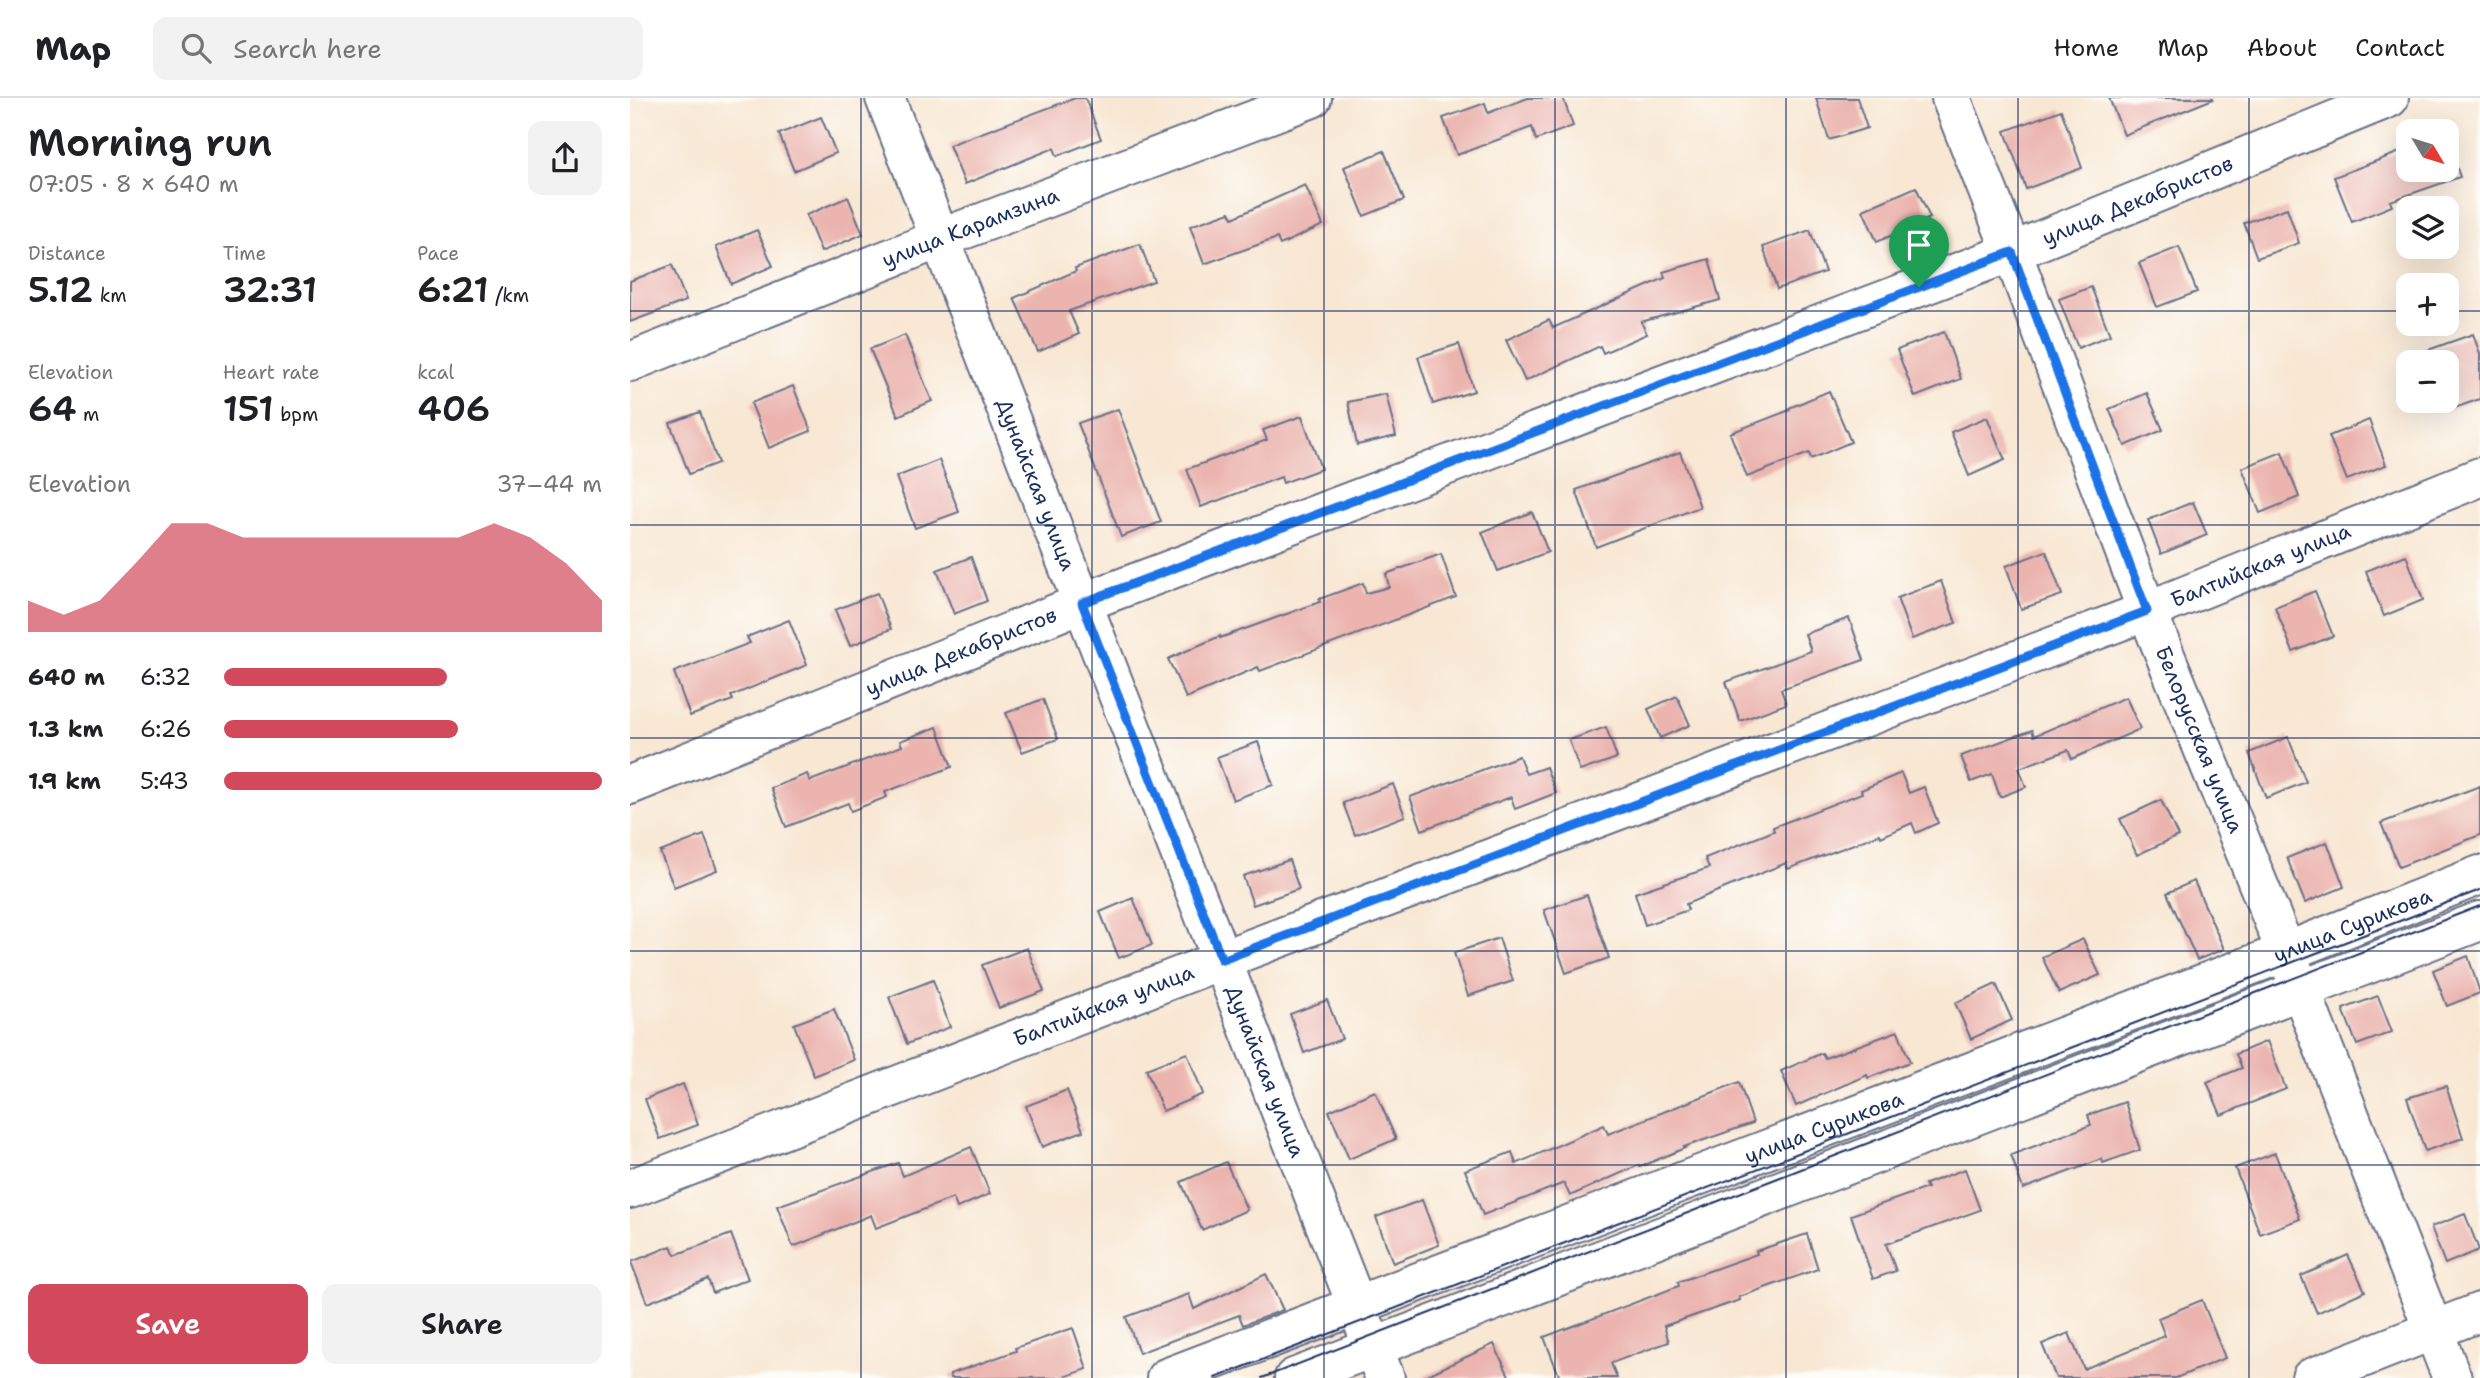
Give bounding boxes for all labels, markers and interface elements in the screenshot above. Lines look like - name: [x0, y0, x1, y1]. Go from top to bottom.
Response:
- search box: [153, 17, 643, 80]
- text: Map: [35, 26, 111, 71]
- icon: search: [177, 29, 215, 67]
- text: Search here: [233, 31, 382, 66]
- text: Home: [2053, 32, 2119, 64]
- text: Map: [2157, 32, 2209, 64]
- text: About: [2247, 32, 2317, 64]
- text: Contact: [2355, 32, 2445, 64]
- text: Morning run: [28, 117, 272, 168]
- north arrow: [2396, 119, 2459, 182]
- map controls: [2396, 119, 2459, 413]
- button: share: [528, 121, 602, 195]
- street label: улица Декабристов: [2038, 149, 2237, 252]
- text: 07:05 · 8 × 640 m: [28, 169, 239, 199]
- street label: улица Карамзина: [878, 181, 1063, 274]
- button: layers: [2396, 196, 2459, 259]
- pin: [1889, 215, 1949, 287]
- icon: arrive: [1900, 226, 1938, 264]
- text: Distance: [28, 241, 106, 266]
- text: Time: [223, 241, 266, 266]
- text: Pace: [417, 241, 459, 266]
- text: 5.12: [28, 266, 93, 313]
- text: 32:31: [223, 266, 317, 313]
- text: 6:21: [417, 266, 489, 313]
- button: +: [2396, 273, 2459, 336]
- text: km: [93, 283, 127, 308]
- text: /km: [489, 283, 529, 308]
- button: −: [2396, 350, 2459, 413]
- text: Elevation: [28, 360, 113, 385]
- text: Heart rate: [223, 360, 319, 385]
- text: kcal: [417, 360, 454, 385]
- text: 64: [28, 385, 76, 432]
- text: 151: [223, 385, 274, 432]
- text: 406: [417, 385, 490, 432]
- street label: Дунайская улица: [990, 394, 1082, 575]
- text: m: [76, 402, 99, 427]
- text: bpm: [274, 402, 318, 427]
- text: Elevation: [28, 469, 131, 499]
- text: 37–44 m: [496, 469, 602, 499]
- street label: Балтийская улица: [2167, 517, 2355, 614]
- street label: улица Декабристов: [861, 601, 1061, 703]
- street label: Белорусская улица: [2149, 642, 2250, 837]
- text: 640 m: [28, 662, 105, 692]
- text: 6:32: [140, 662, 191, 692]
- text: 1.3 km: [28, 714, 103, 744]
- text: 6:26: [140, 714, 192, 744]
- text: 1.9 km: [28, 766, 101, 796]
- text: 5:43: [140, 766, 189, 796]
- street label: улица Сурикова: [2270, 882, 2436, 969]
- street label: Балтийская улица: [1009, 958, 1198, 1053]
- street label: Дунайская улица: [1219, 981, 1312, 1162]
- street label: улица Сурикова: [1741, 1085, 1907, 1171]
- button: Save: [28, 1284, 308, 1364]
- button: Share: [322, 1284, 602, 1364]

